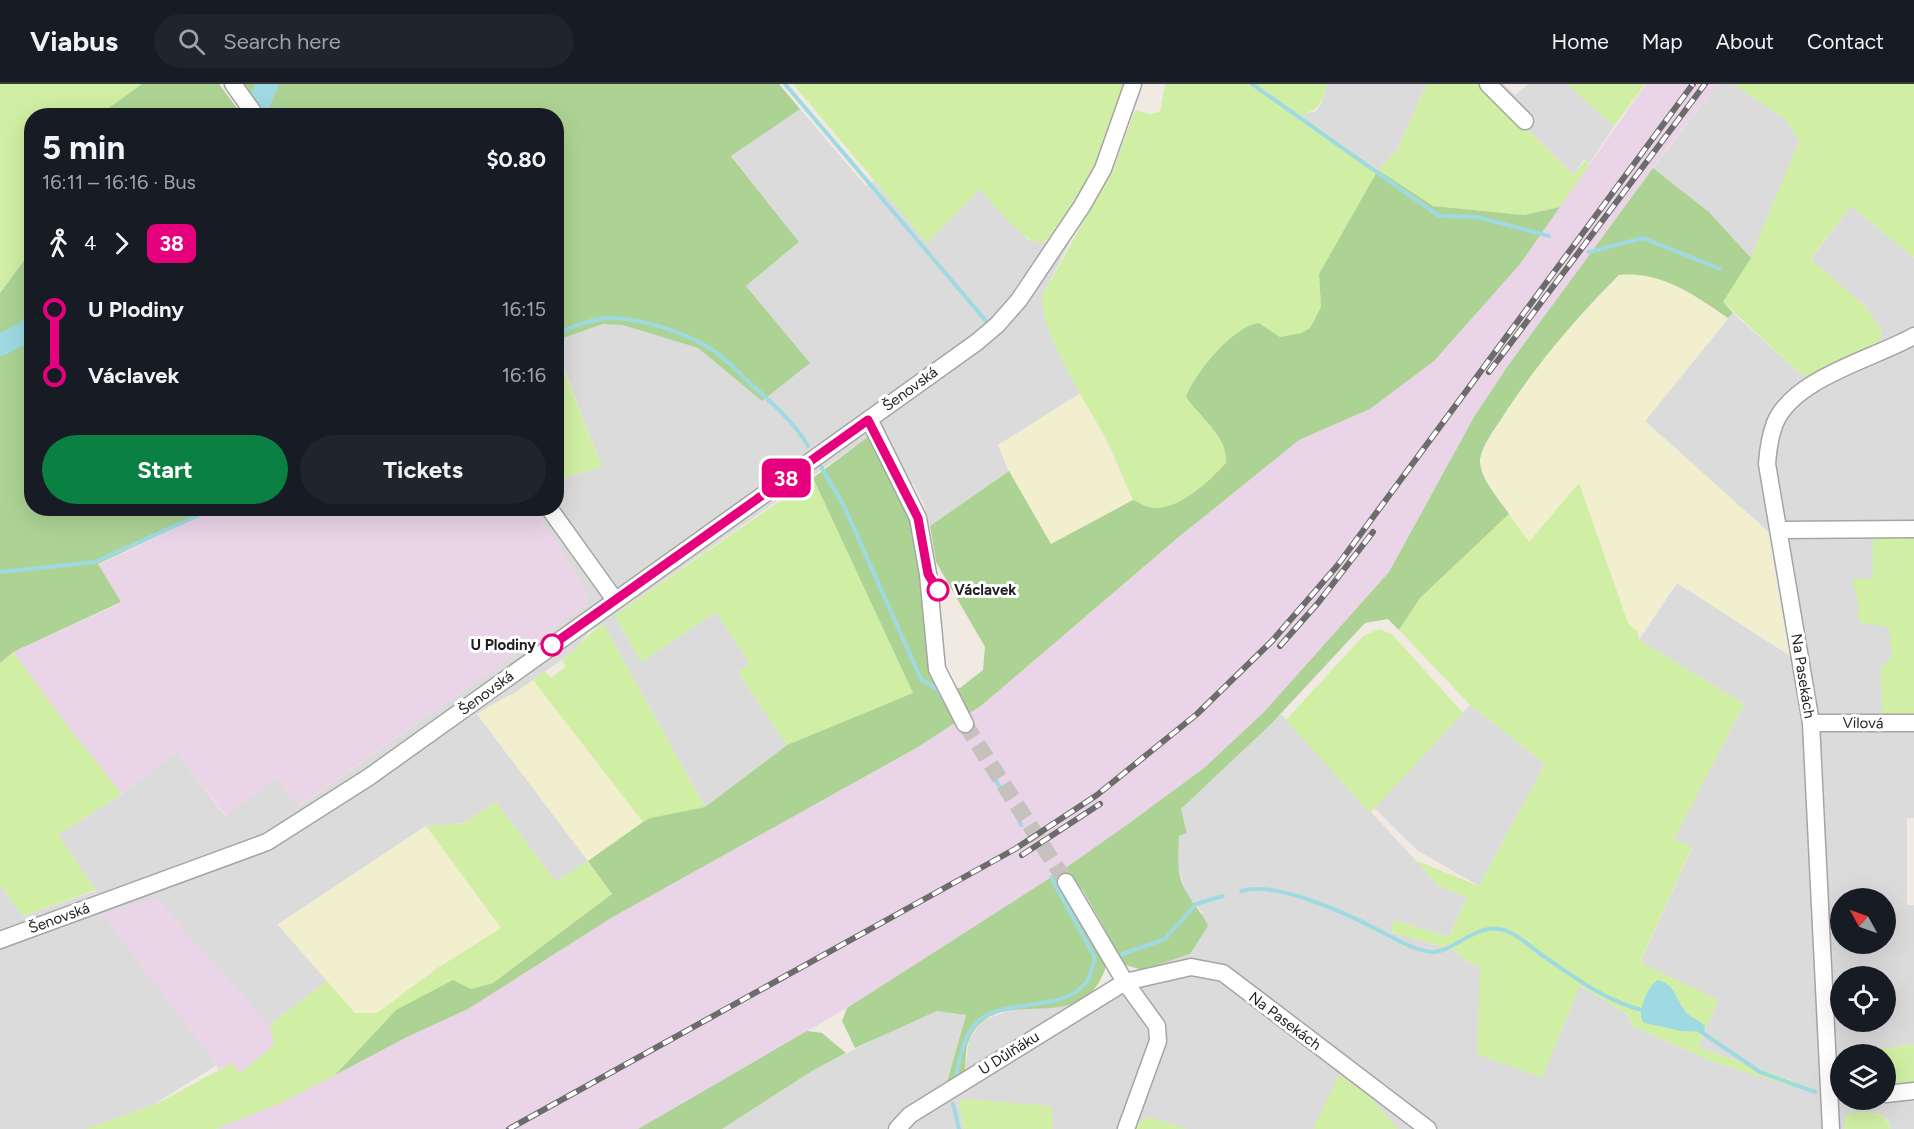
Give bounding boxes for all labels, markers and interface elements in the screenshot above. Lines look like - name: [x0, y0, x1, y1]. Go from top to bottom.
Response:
- search box: [154, 14, 574, 68]
- text: Viabus: [30, 24, 118, 58]
- icon: search: [175, 25, 208, 58]
- text: Search here: [223, 28, 341, 55]
- text: Home: [1552, 29, 1609, 54]
- text: Map: [1642, 29, 1683, 54]
- text: About: [1716, 29, 1774, 54]
- text: Contact: [1807, 29, 1884, 54]
- text: 5 min: [42, 128, 125, 167]
- text: $0.80: [486, 146, 546, 173]
- text: 16:11 – 16:16 · Bus: [42, 170, 196, 194]
- icon: walk: [42, 227, 75, 260]
- icon: forward: [105, 227, 138, 260]
- text: 4: [84, 231, 96, 255]
- text: 38: [159, 231, 184, 256]
- text: U Plodiny: [88, 296, 184, 323]
- text: 16:15: [502, 297, 546, 321]
- text: Václavek: [88, 362, 179, 389]
- text: 16:16: [502, 363, 546, 387]
- street label: Šenovská: [879, 363, 941, 415]
- button: Start: [42, 435, 288, 504]
- button: Tickets: [300, 435, 546, 504]
- line badge: 38: [759, 458, 813, 498]
- text: 38: [774, 466, 798, 491]
- marker: Václavek: [927, 579, 949, 601]
- place label: Václavek: [954, 581, 1016, 599]
- street label: Na Pasekách: [1787, 632, 1819, 720]
- marker: U Plodiny: [541, 634, 563, 656]
- place label: U Plodiny: [471, 636, 536, 654]
- street label: Šenovská: [455, 667, 517, 719]
- street label: Vilová: [1842, 714, 1884, 732]
- north arrow: [1830, 888, 1896, 954]
- map controls: [1830, 888, 1896, 1110]
- street label: Šenovská: [26, 899, 92, 937]
- button: locate: [1830, 966, 1896, 1032]
- street label: Na Pasekách: [1245, 988, 1325, 1054]
- street label: U Důlňáku: [975, 1027, 1043, 1079]
- button: layers: [1830, 1044, 1896, 1110]

